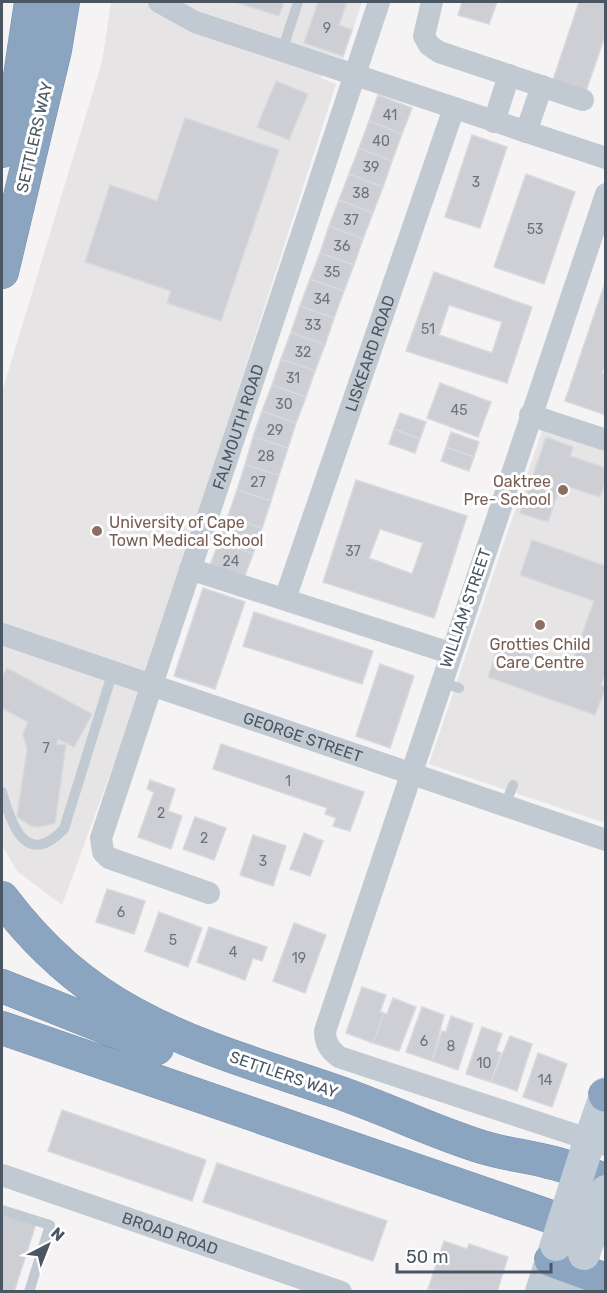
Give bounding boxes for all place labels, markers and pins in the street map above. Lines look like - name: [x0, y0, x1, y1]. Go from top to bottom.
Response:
- place label: Oaktree Pre- School: [463, 472, 551, 509]
- marker: Oaktree Pre- School: [556, 483, 570, 497]
- place label: University of Cape Town Medical School: [109, 513, 263, 550]
- marker: University of Cape Town Medical School: [90, 524, 104, 538]
- marker: Grotties Child Care Centre: [533, 618, 547, 632]
- place label: Grotties Child Care Centre: [489, 635, 591, 672]

